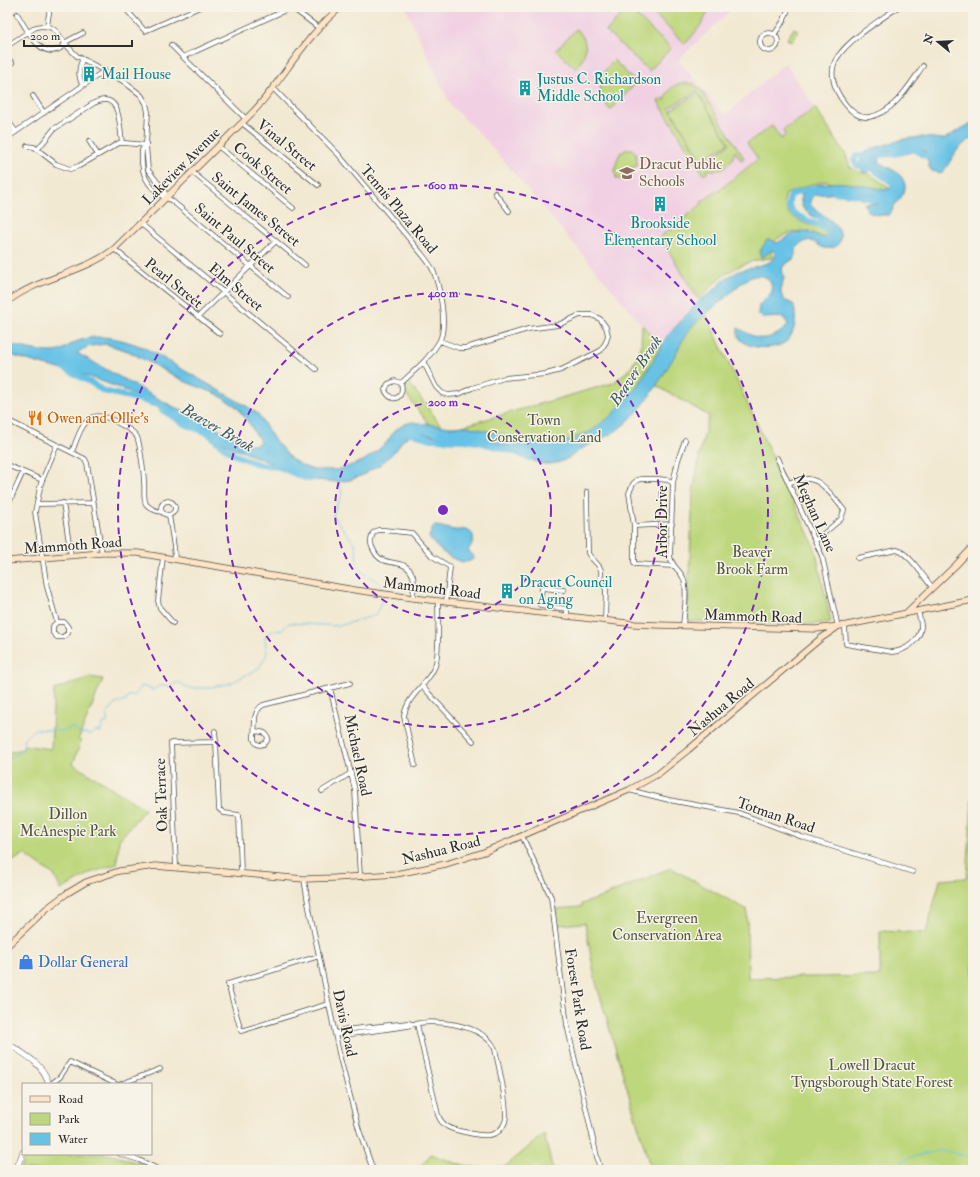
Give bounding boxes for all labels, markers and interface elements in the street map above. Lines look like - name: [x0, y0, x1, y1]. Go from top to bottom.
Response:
- scale bar: [24, 22, 132, 48]
- north arrow: [918, 22, 958, 62]
- text: 200 m: [30, 29, 61, 44]
- text: N: [921, 31, 937, 47]
- building icon: Mail House: [80, 65, 98, 83]
- place label: Mail House: [101, 65, 171, 84]
- place label: Justus C. Richardson Middle School: [536, 70, 662, 106]
- building icon: Justus C. Richardson Middle School: [516, 79, 534, 97]
- street label: Vinal Street: [253, 115, 321, 175]
- street label: Lakeview Avenue: [138, 123, 224, 209]
- street label: Cook Street: [229, 138, 296, 199]
- place label: Dracut Public Schools: [639, 155, 722, 191]
- street label: Tennis Plaza Road: [356, 161, 442, 258]
- school or university icon: Dracut Public Schools: [618, 164, 636, 182]
- street label: Saint James Street: [207, 168, 304, 252]
- text: 600 m: [428, 178, 459, 193]
- building icon: Brookside Elementary School: [651, 195, 669, 213]
- street label: Saint Paul Street: [190, 199, 279, 278]
- place label: Brookside Elementary School: [603, 214, 717, 250]
- street label: Pearl Street: [141, 254, 207, 313]
- street label: Elm Street: [204, 259, 267, 316]
- text: 400 m: [427, 286, 459, 301]
- water label: Beaver Brook: [604, 331, 667, 410]
- text: 200 m: [428, 395, 459, 410]
- water label: Beaver Brook: [177, 399, 258, 457]
- restaurant icon: Owen and Ollie's: [26, 409, 44, 427]
- place label: Owen and Ollie's: [47, 409, 149, 428]
- park label: Town Conservation Land: [487, 411, 602, 447]
- street label: Meghan Lane: [789, 471, 840, 555]
- street label: Arbor Drive: [653, 486, 672, 559]
- centre of rings: [436, 503, 450, 517]
- street label: Mammoth Road: [23, 533, 123, 558]
- park label: Beaver Brook Farm: [716, 543, 789, 579]
- street label: Mammoth Road: [382, 573, 482, 604]
- place label: Dracut Council on Aging: [519, 573, 612, 609]
- building icon: Dracut Council on Aging: [498, 582, 516, 600]
- street label: Mammoth Road: [704, 605, 803, 628]
- street label: Nashua Road: [684, 674, 759, 741]
- street label: Michael Road: [340, 712, 376, 798]
- street label: Oak Terrace: [151, 758, 172, 832]
- street label: Totman Road: [734, 793, 818, 838]
- park label: Dillon McAnespie Park: [19, 805, 117, 842]
- street label: Nashua Road: [400, 831, 483, 869]
- park label: Evergreen Conservation Area: [612, 909, 723, 945]
- street label: Forest Park Road: [560, 947, 595, 1052]
- shop icon: Dollar General: [17, 953, 35, 971]
- place label: Dollar General: [38, 953, 129, 972]
- street label: Davis Road: [328, 988, 361, 1059]
- park label: Lowell Dracut Tyngsborough State Forest: [791, 1056, 953, 1092]
- legend: [22, 1083, 152, 1155]
- text: Road: [58, 1092, 83, 1107]
- text: Park: [58, 1112, 80, 1127]
- text: Water: [57, 1132, 88, 1147]

